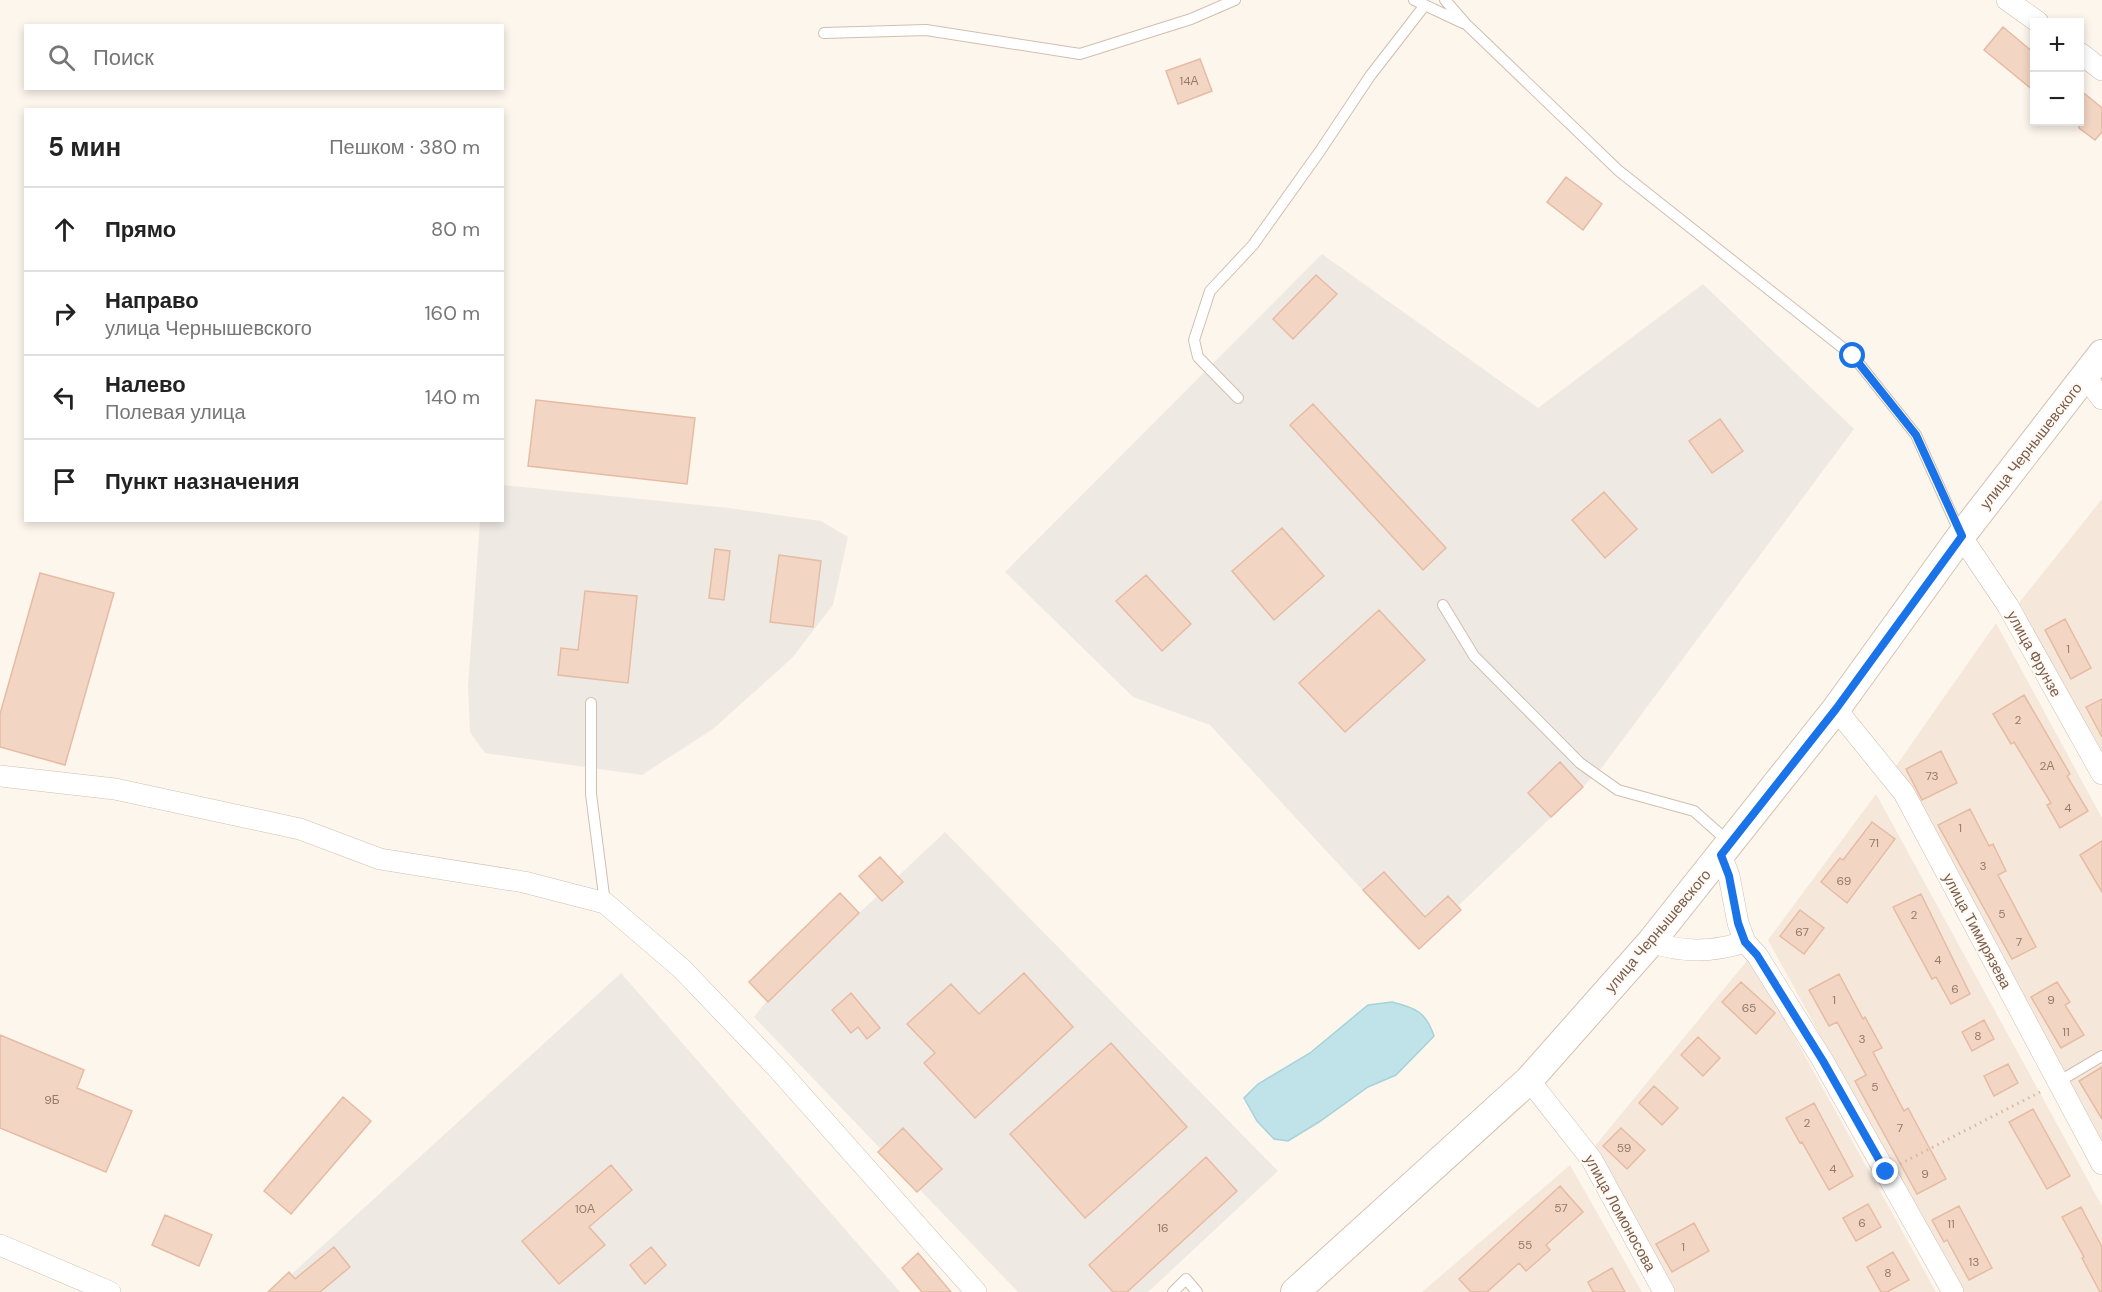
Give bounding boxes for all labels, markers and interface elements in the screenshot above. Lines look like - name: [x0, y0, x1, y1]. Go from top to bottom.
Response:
- map controls: [2030, 18, 2084, 126]
- button: +: [2030, 18, 2084, 72]
- search box: [24, 24, 504, 90]
- icon: search: [45, 41, 78, 74]
- text: Поиск: [93, 43, 154, 72]
- button: −: [2030, 72, 2084, 126]
- house number: 14А: [1179, 73, 1199, 89]
- text: 5 мин: [48, 130, 121, 164]
- text: Пешком · 380 m: [329, 134, 480, 160]
- icon: ahead: [48, 213, 81, 246]
- text: Прямо: [105, 215, 176, 244]
- text: 80 m: [431, 216, 480, 242]
- text: Направо: [105, 286, 199, 315]
- icon: right: [48, 297, 81, 330]
- text: 160 m: [424, 300, 480, 326]
- text: улица Чернышевского: [105, 315, 312, 341]
- route start: [1839, 342, 1865, 368]
- text: Налево: [105, 370, 186, 399]
- street label: улица Чернышевского: [1975, 379, 2087, 513]
- icon: left: [48, 381, 81, 414]
- text: 140 m: [425, 384, 480, 410]
- text: Полевая улица: [105, 399, 246, 425]
- icon: arrive: [48, 465, 81, 498]
- text: Пункт назначения: [105, 467, 300, 496]
- street label: улица Фрунзе: [2002, 607, 2066, 701]
- house number: 1: [2066, 641, 2070, 657]
- house number: 2: [2015, 712, 2022, 728]
- house number: 2А: [2040, 758, 2054, 774]
- house number: 73: [1925, 768, 1939, 784]
- house number: 4: [2064, 800, 2072, 816]
- house number: 1: [1958, 820, 1962, 836]
- house number: 71: [1869, 835, 1879, 851]
- house number: 3: [1979, 858, 1987, 874]
- street label: улица Чернышевского: [1600, 865, 1716, 997]
- street label: улица Тимирязева: [1938, 870, 2016, 993]
- house number: 69: [1837, 873, 1851, 889]
- house number: 5: [1998, 906, 2006, 922]
- house number: 2: [1911, 907, 1918, 923]
- house number: 67: [1795, 924, 1809, 940]
- house number: 7: [2016, 934, 2022, 950]
- house number: 4: [1934, 952, 1942, 968]
- house number: 6: [1951, 981, 1959, 997]
- house number: 1: [1832, 992, 1836, 1008]
- house number: 9: [2047, 992, 2055, 1008]
- house number: 65: [1742, 1000, 1756, 1016]
- house number: 11: [2062, 1024, 2070, 1040]
- house number: 8: [1974, 1028, 1982, 1044]
- house number: 3: [1858, 1031, 1866, 1047]
- house number: 5: [1871, 1079, 1879, 1095]
- house number: 9Б: [44, 1092, 60, 1108]
- house number: 2: [1804, 1115, 1811, 1131]
- house number: 7: [1897, 1120, 1903, 1136]
- house number: 59: [1617, 1140, 1631, 1156]
- street label: улица Ломоносова: [1580, 1151, 1661, 1276]
- route end: [1872, 1158, 1898, 1184]
- house number: 4: [1829, 1161, 1837, 1177]
- house number: 9: [1921, 1166, 1929, 1182]
- house number: 57: [1554, 1200, 1568, 1216]
- house number: 10А: [575, 1201, 595, 1217]
- house number: 6: [1858, 1215, 1866, 1231]
- house number: 11: [1947, 1216, 1955, 1232]
- house number: 16: [1157, 1220, 1169, 1236]
- house number: 55: [1518, 1237, 1532, 1253]
- house number: 1: [1681, 1239, 1685, 1255]
- house number: 13: [1969, 1254, 1979, 1270]
- house number: 8: [1884, 1265, 1892, 1281]

